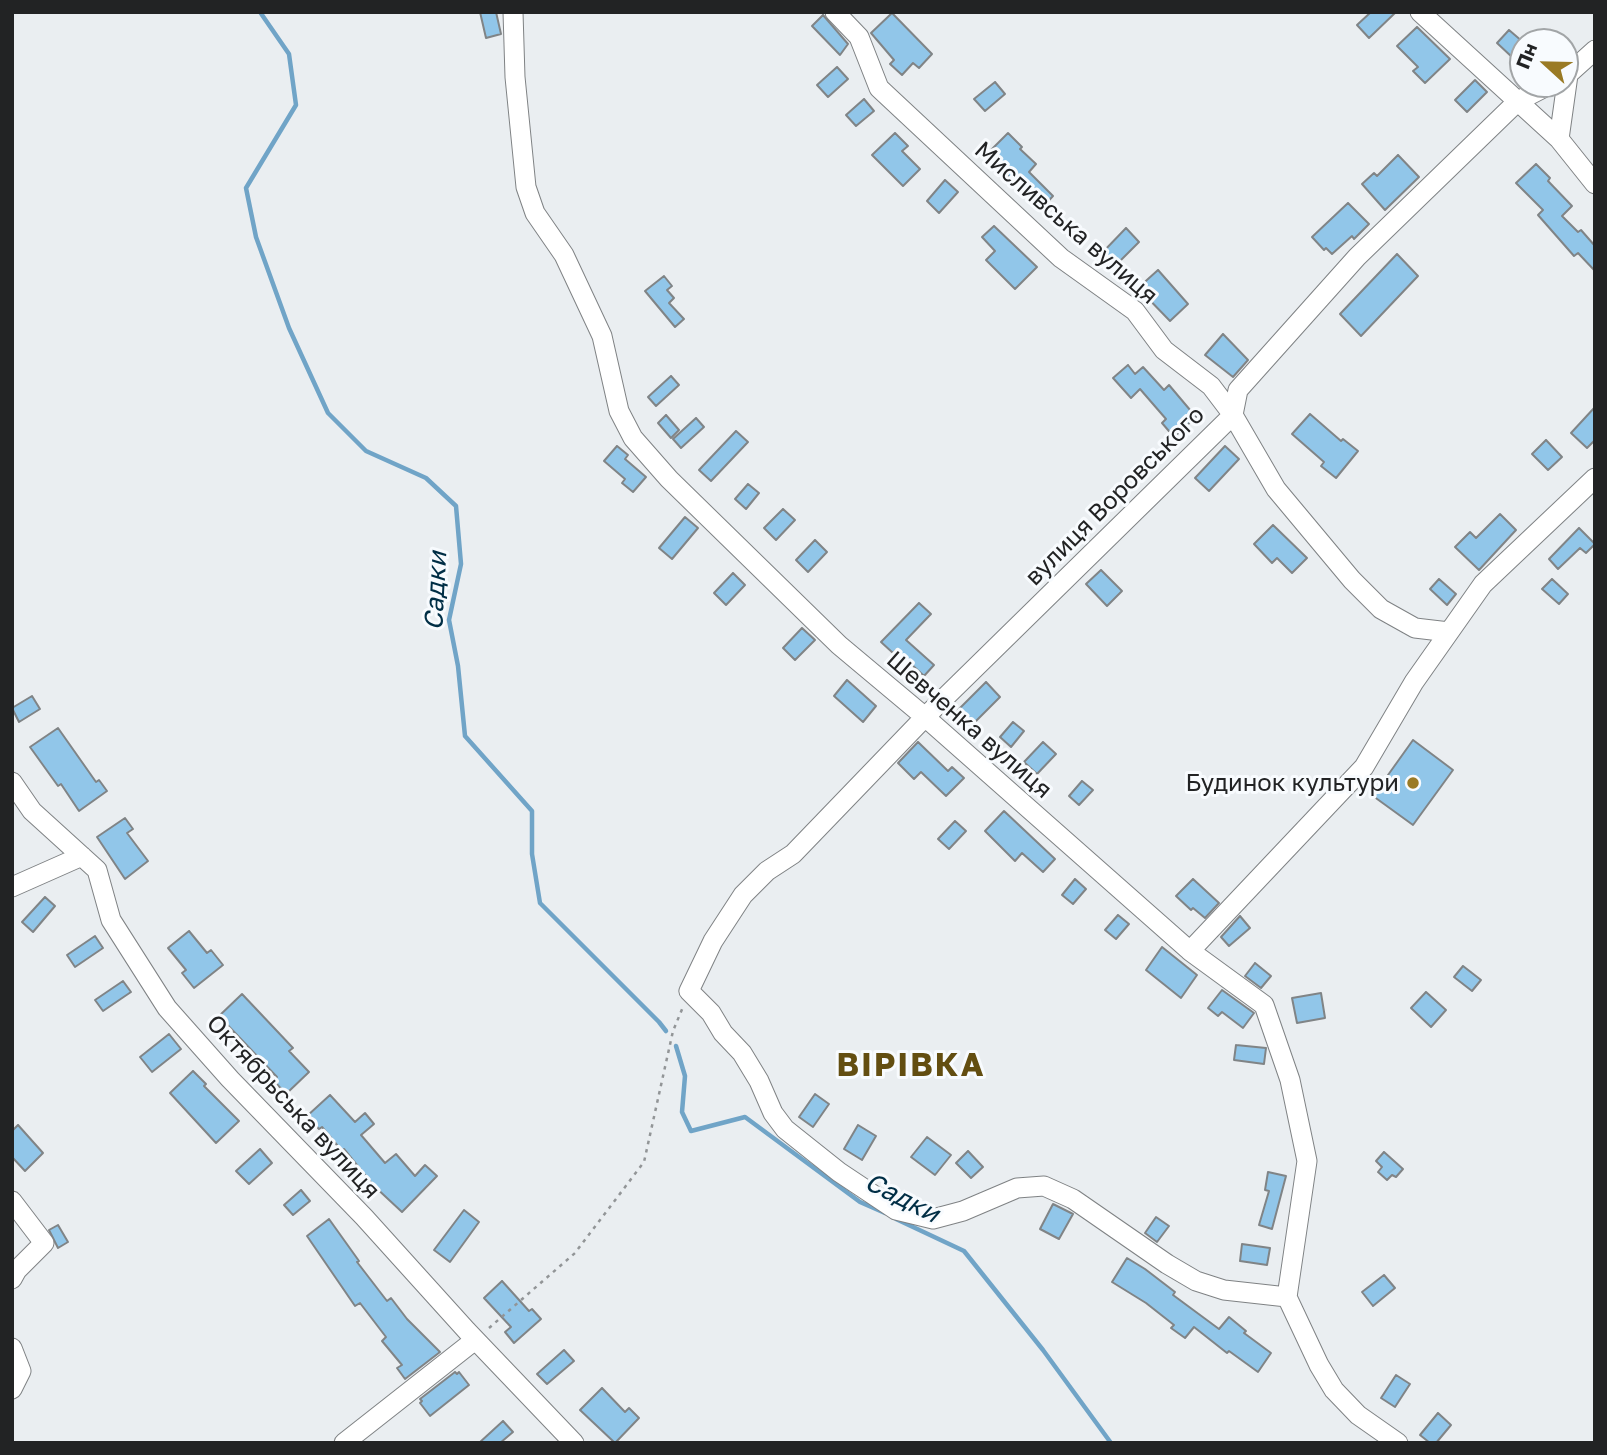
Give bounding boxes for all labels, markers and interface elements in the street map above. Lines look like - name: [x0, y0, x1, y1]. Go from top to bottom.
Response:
- north arrow: [1509, 28, 1579, 98]
- text: Пн: [1510, 39, 1541, 72]
- street label: Мисливська вулиця: [969, 136, 1163, 310]
- street label: вулиця Воровського: [1019, 400, 1211, 592]
- water label: Садки: [418, 551, 454, 631]
- street label: Шевченка вулиця: [881, 645, 1057, 805]
- place label: Будинок культури: [1186, 769, 1399, 797]
- marker: Будинок культури: [1405, 775, 1421, 791]
- street label: Октябрьська вулиця: [200, 1009, 386, 1205]
- district label: ВІРІВКА: [837, 1047, 985, 1085]
- water label: Садки: [860, 1166, 944, 1230]

